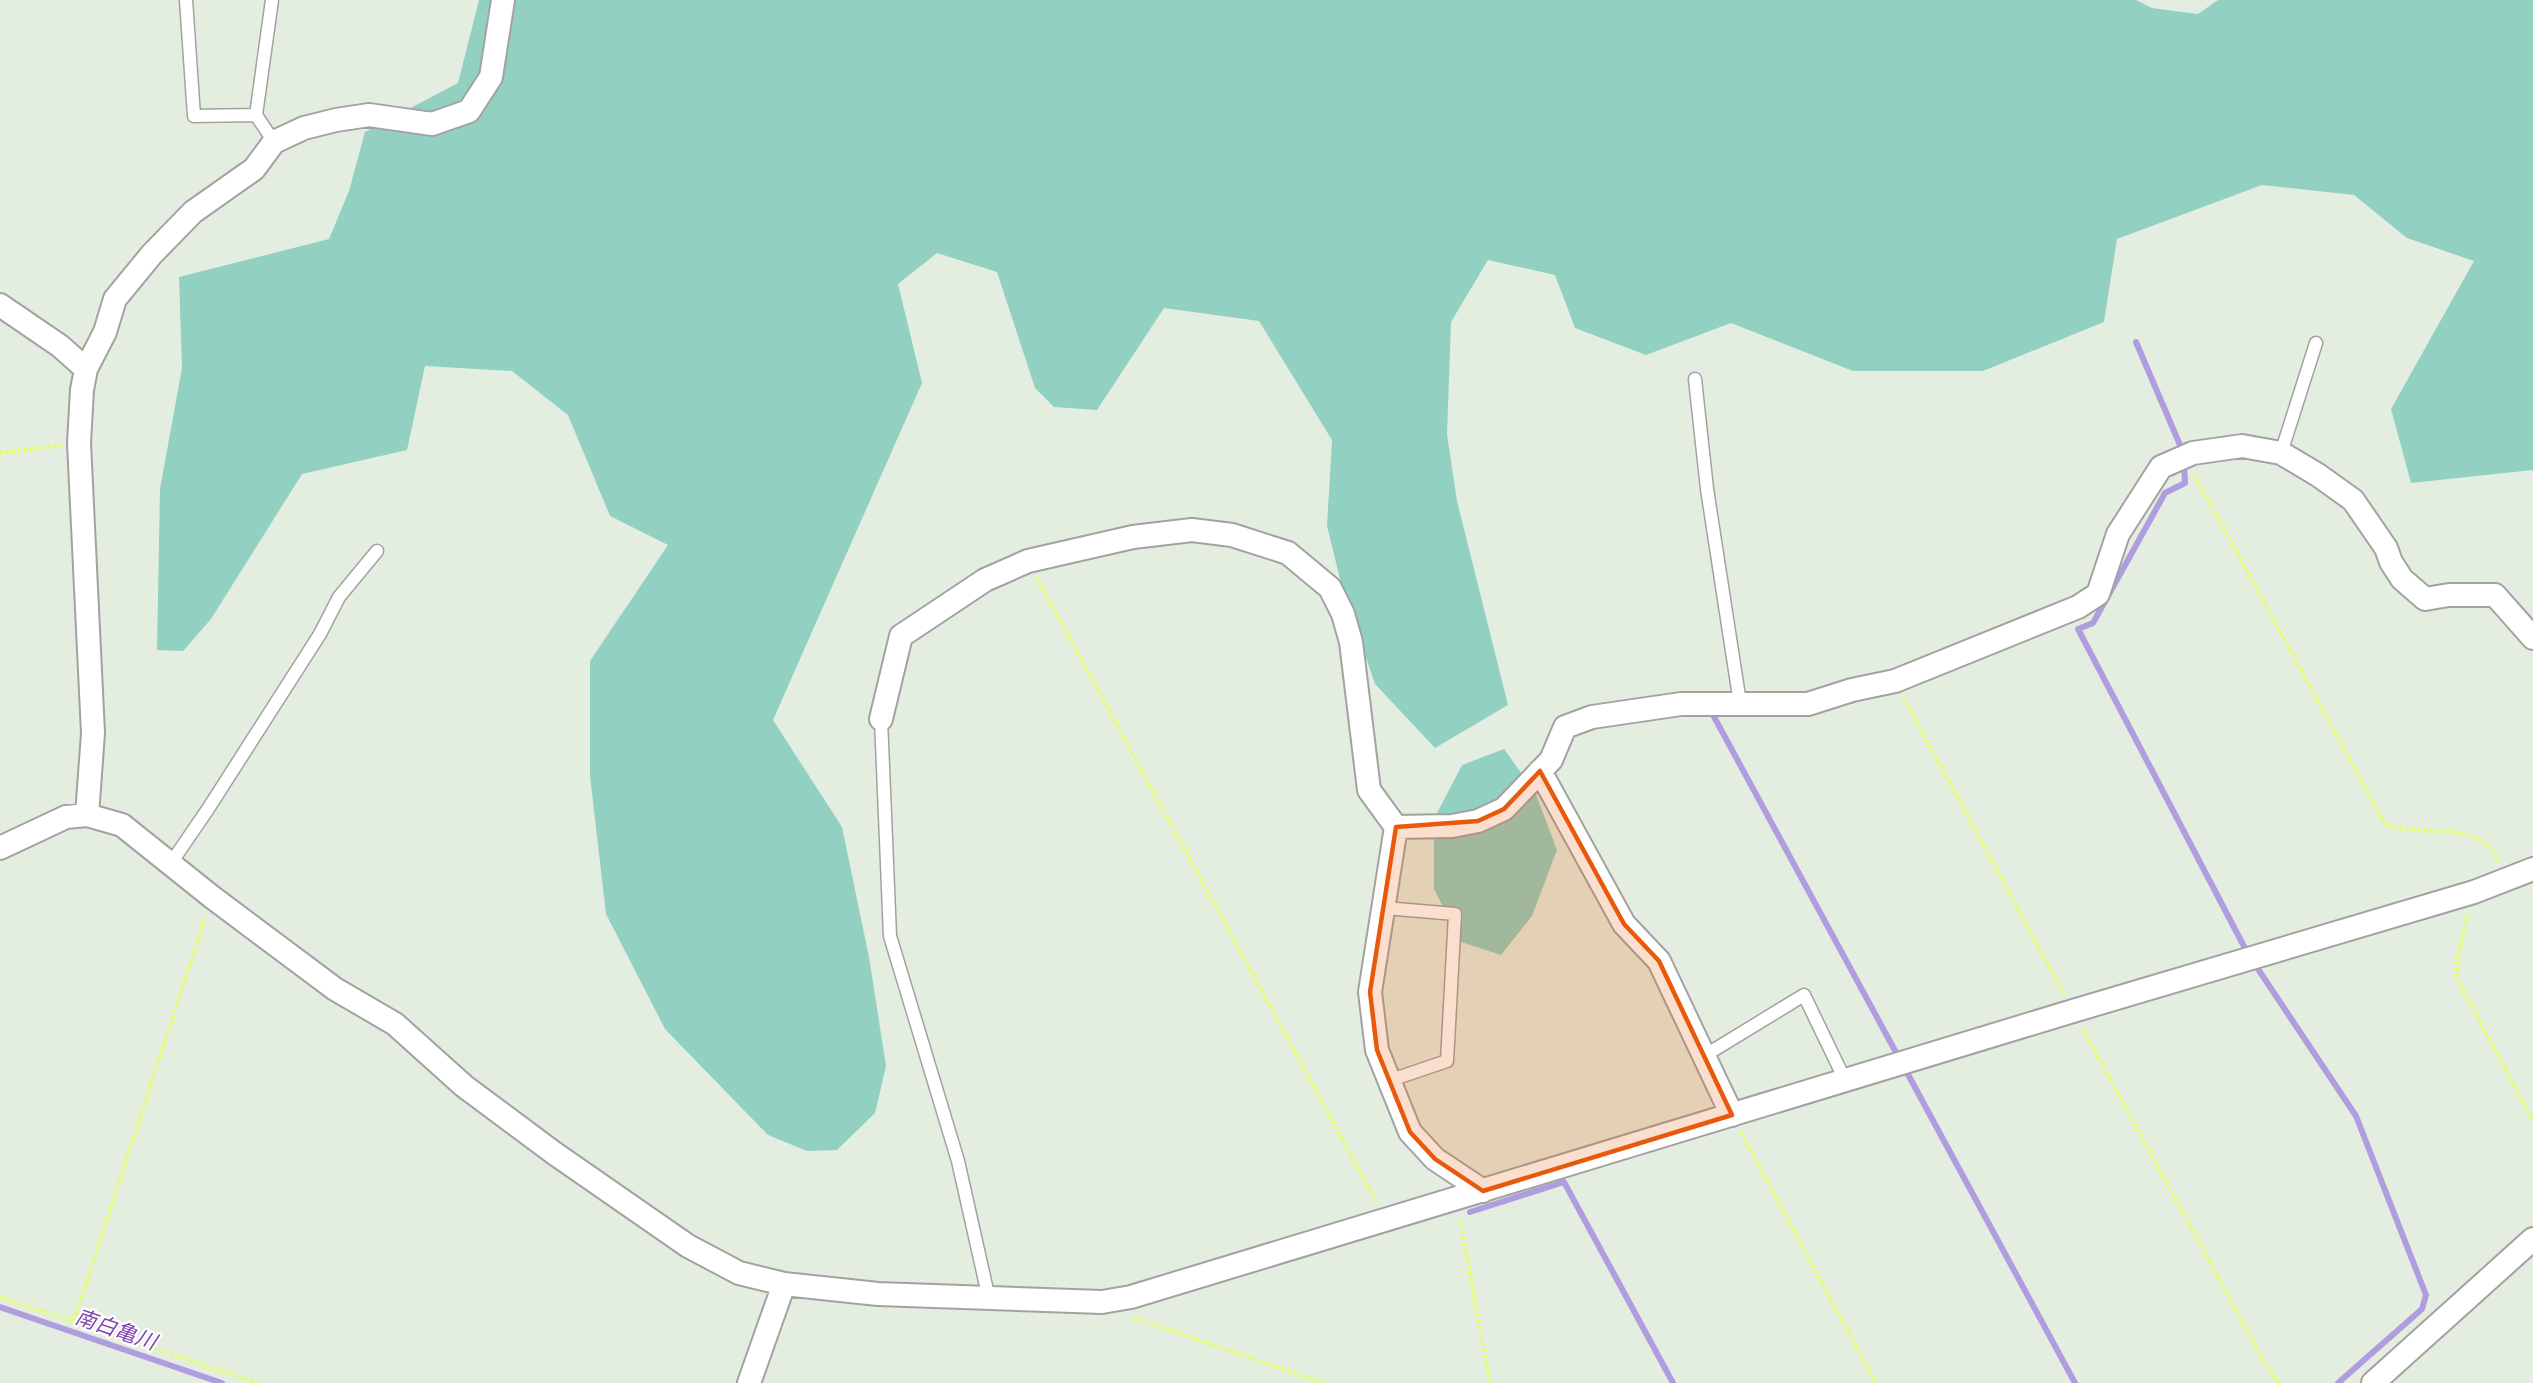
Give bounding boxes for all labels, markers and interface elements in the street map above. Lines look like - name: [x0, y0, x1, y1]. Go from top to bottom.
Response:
- water label: 南白亀川: [72, 1304, 162, 1355]

